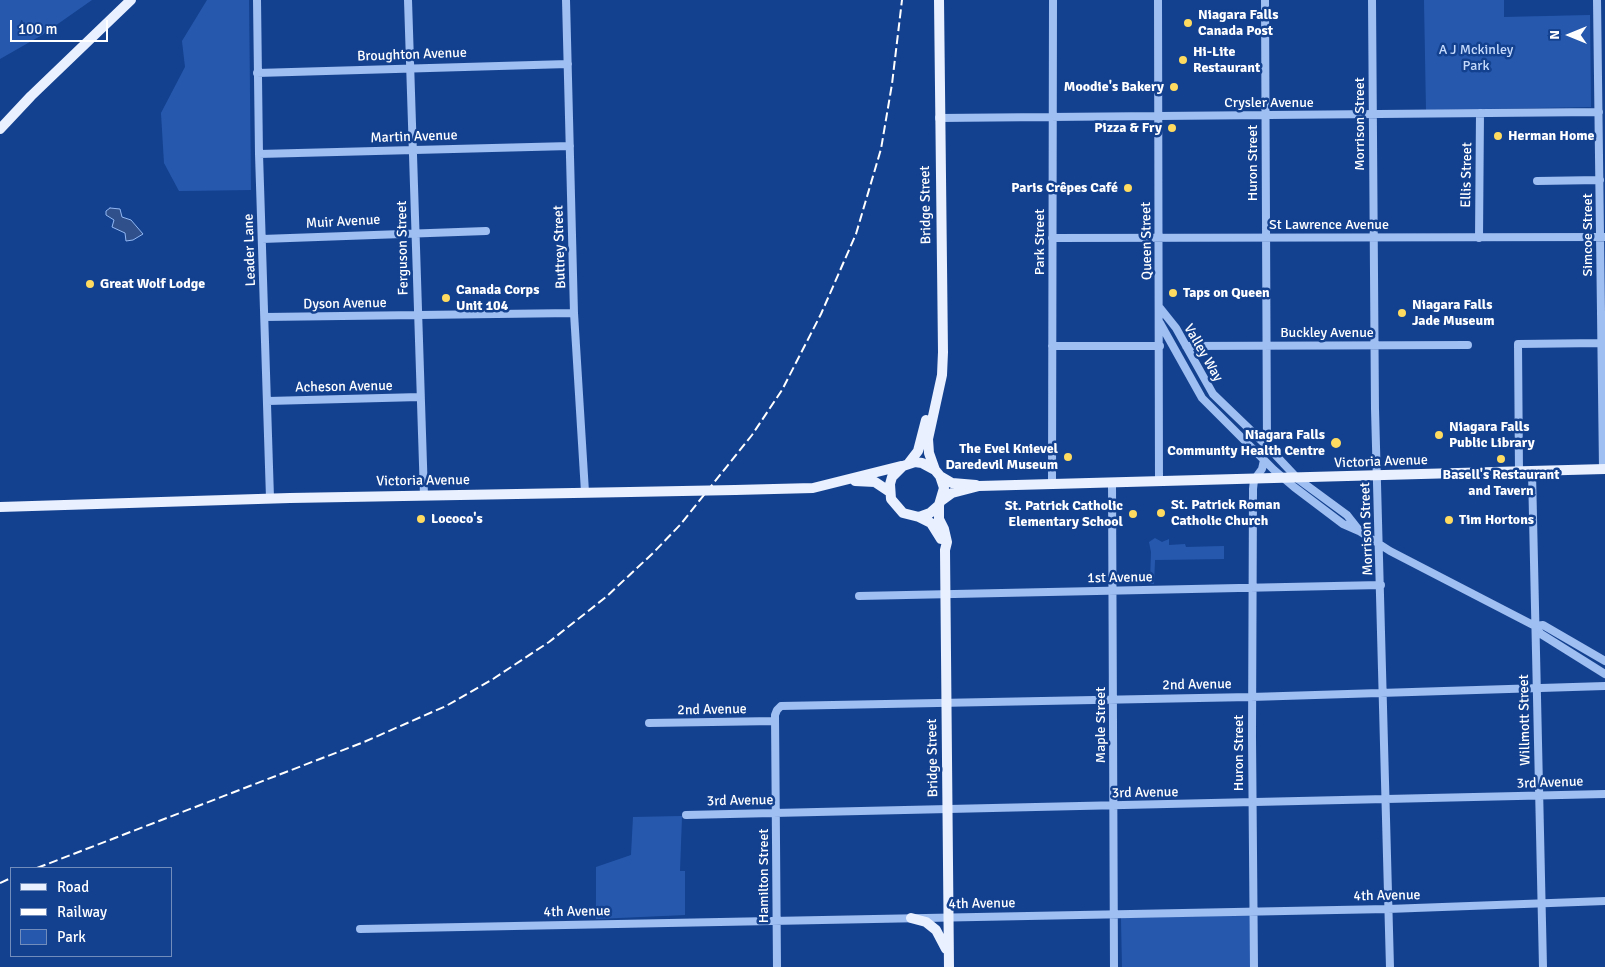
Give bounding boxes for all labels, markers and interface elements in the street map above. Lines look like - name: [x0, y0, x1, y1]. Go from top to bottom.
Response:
- place label: Niagara Falls Canada Post: [1198, 7, 1278, 40]
- scale bar: [12, 10, 110, 42]
- north arrow: [1545, 10, 1595, 60]
- marker: Niagara Falls Canada Post: [1182, 17, 1194, 29]
- text: 100 m: [18, 20, 58, 38]
- text: N: [1546, 30, 1563, 40]
- park label: A J Mckinley Park: [1439, 42, 1513, 74]
- place label: Hi-Lite Restaurant: [1193, 44, 1260, 76]
- street label: Broughton Avenue: [357, 45, 467, 65]
- marker: Hi-Lite Restaurant: [1177, 54, 1189, 66]
- street label: Morrison Street: [1352, 77, 1368, 171]
- place label: Moodie's Bakery: [1064, 79, 1164, 95]
- marker: Moodie's Bakery: [1168, 81, 1180, 93]
- street label: Crysler Avenue: [1224, 95, 1314, 111]
- place label: Pizza & Fry: [1094, 120, 1162, 136]
- marker: Pizza & Fry: [1166, 122, 1178, 134]
- street label: Huron Street: [1245, 125, 1261, 201]
- street label: Martin Avenue: [370, 127, 458, 147]
- place label: Herman Home: [1508, 128, 1595, 144]
- marker: Herman Home: [1492, 130, 1504, 142]
- street label: Ellis Street: [1458, 142, 1476, 208]
- street label: Bridge Street: [917, 165, 935, 245]
- place label: Paris Crêpes Café: [1011, 180, 1118, 196]
- marker: Paris Crêpes Café: [1122, 182, 1134, 194]
- street label: Simcoe Street: [1580, 193, 1596, 277]
- street label: Ferguson Street: [394, 201, 412, 295]
- street label: Queen Street: [1138, 202, 1156, 280]
- street label: Buttrey Street: [550, 205, 570, 289]
- street label: Park Street: [1032, 209, 1048, 275]
- street label: Muir Avenue: [305, 212, 381, 232]
- street label: Leader Lane: [240, 213, 260, 287]
- street label: St Lawrence Avenue: [1269, 217, 1389, 233]
- place label: Great Wolf Lodge: [100, 276, 205, 292]
- marker: Great Wolf Lodge: [84, 278, 96, 290]
- place label: Canada Corps Unit 104: [456, 282, 539, 314]
- place label: Taps on Queen: [1183, 285, 1270, 301]
- marker: Taps on Queen: [1167, 287, 1179, 299]
- marker: Canada Corps Unit 104: [440, 292, 452, 304]
- street label: Dyson Avenue: [303, 295, 387, 313]
- place label: Niagara Falls Jade Museum: [1412, 297, 1495, 330]
- marker: Niagara Falls Jade Museum: [1396, 307, 1408, 319]
- street label: Valley Way: [1180, 321, 1226, 385]
- street label: Buckley Avenue: [1280, 325, 1374, 341]
- street label: Acheson Avenue: [295, 378, 393, 396]
- place label: Niagara Falls Public Library: [1449, 419, 1535, 452]
- place label: Niagara Falls Community Health Centre: [1167, 427, 1325, 460]
- marker: Niagara Falls Public Library: [1433, 429, 1445, 441]
- marker: Niagara Falls Community Health Centre: [1329, 436, 1343, 450]
- place label: The Evel Knievel Daredevil Museum: [945, 441, 1058, 474]
- marker: The Evel Knievel Daredevil Museum: [1062, 451, 1074, 463]
- street label: Victoria Avenue: [1334, 452, 1428, 472]
- marker: Basell's Restaurant and Tavern: [1495, 453, 1507, 465]
- place label: Basell's Restaurant and Tavern: [1443, 467, 1559, 500]
- street label: Victoria Avenue: [376, 472, 470, 490]
- street label: Morrison Street: [1357, 482, 1377, 576]
- place label: St. Patrick Roman Catholic Church: [1171, 497, 1280, 530]
- place label: St. Patrick Catholic Elementary School: [1005, 498, 1123, 530]
- marker: St. Patrick Roman Catholic Church: [1155, 507, 1167, 519]
- marker: St. Patrick Catholic Elementary School: [1127, 508, 1139, 520]
- place label: Lococo's: [431, 511, 483, 527]
- place label: Tim Hortons: [1459, 512, 1534, 528]
- marker: Lococo's: [415, 513, 427, 525]
- marker: Tim Hortons: [1443, 514, 1455, 526]
- street label: 1st Avenue: [1087, 569, 1153, 587]
- street label: Willmott Street: [1516, 674, 1534, 766]
- street label: 2nd Avenue: [1162, 676, 1232, 694]
- street label: Maple Street: [1093, 687, 1109, 763]
- street label: 2nd Avenue: [677, 701, 747, 719]
- street label: Huron Street: [1231, 715, 1247, 791]
- street label: Bridge Street: [924, 718, 942, 798]
- street label: 3rd Avenue: [1516, 773, 1584, 793]
- street label: 3rd Avenue: [1111, 784, 1179, 802]
- street label: 3rd Avenue: [706, 792, 774, 810]
- street label: Hamilton Street: [756, 829, 772, 923]
- legend: [10, 867, 172, 957]
- text: Road: [57, 878, 89, 896]
- street label: 4th Avenue: [1353, 887, 1421, 905]
- street label: 4th Avenue: [948, 895, 1016, 913]
- text: Railway: [57, 903, 107, 921]
- street label: 4th Avenue: [543, 903, 611, 921]
- text: Park: [57, 928, 86, 946]

